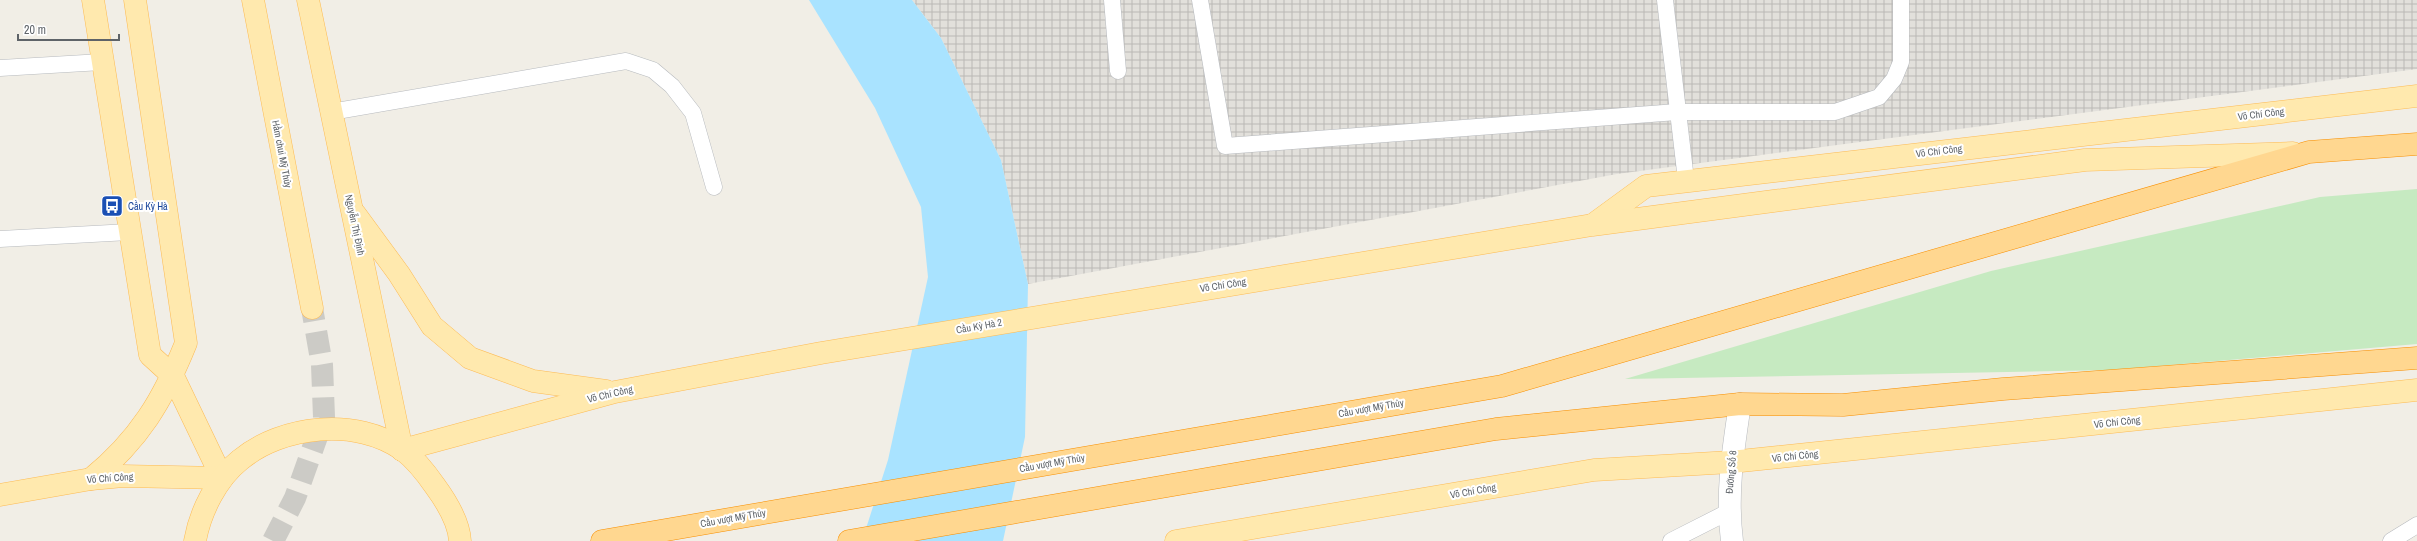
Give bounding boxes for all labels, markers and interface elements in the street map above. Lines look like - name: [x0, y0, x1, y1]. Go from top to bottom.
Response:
- scale bar: [18, 16, 119, 42]
- text: 20 m: [24, 22, 46, 38]
- street label: Võ Chí Công: [2237, 105, 2285, 123]
- street label: Hầm chui Mỹ Thủy: [269, 119, 295, 190]
- street label: Võ Chí Công: [1915, 142, 1963, 160]
- bus stop icon: Cầu Kỳ Hà: [99, 193, 125, 219]
- street label: Nguyễn Thị Định: [342, 193, 368, 257]
- place label: Cầu Kỳ Hà: [128, 200, 168, 213]
- street label: Võ Chí Công: [1199, 275, 1247, 295]
- street label: Cầu Kỳ Hà 2: [955, 315, 1003, 336]
- street label: Võ Chí Công: [586, 382, 635, 406]
- street label: Cầu vượt Mỹ Thủy: [1337, 396, 1406, 420]
- street label: Võ Chí Công: [2093, 413, 2141, 431]
- street label: Võ Chí Công: [1771, 447, 1819, 465]
- street label: Đường Số 8: [1723, 449, 1739, 494]
- street label: Cầu vượt Mỹ Thủy: [1018, 451, 1087, 475]
- street label: Võ Chí Công: [86, 470, 134, 486]
- street label: Võ Chí Công: [1449, 480, 1497, 501]
- street label: Cầu vượt Mỹ Thủy: [699, 506, 768, 530]

